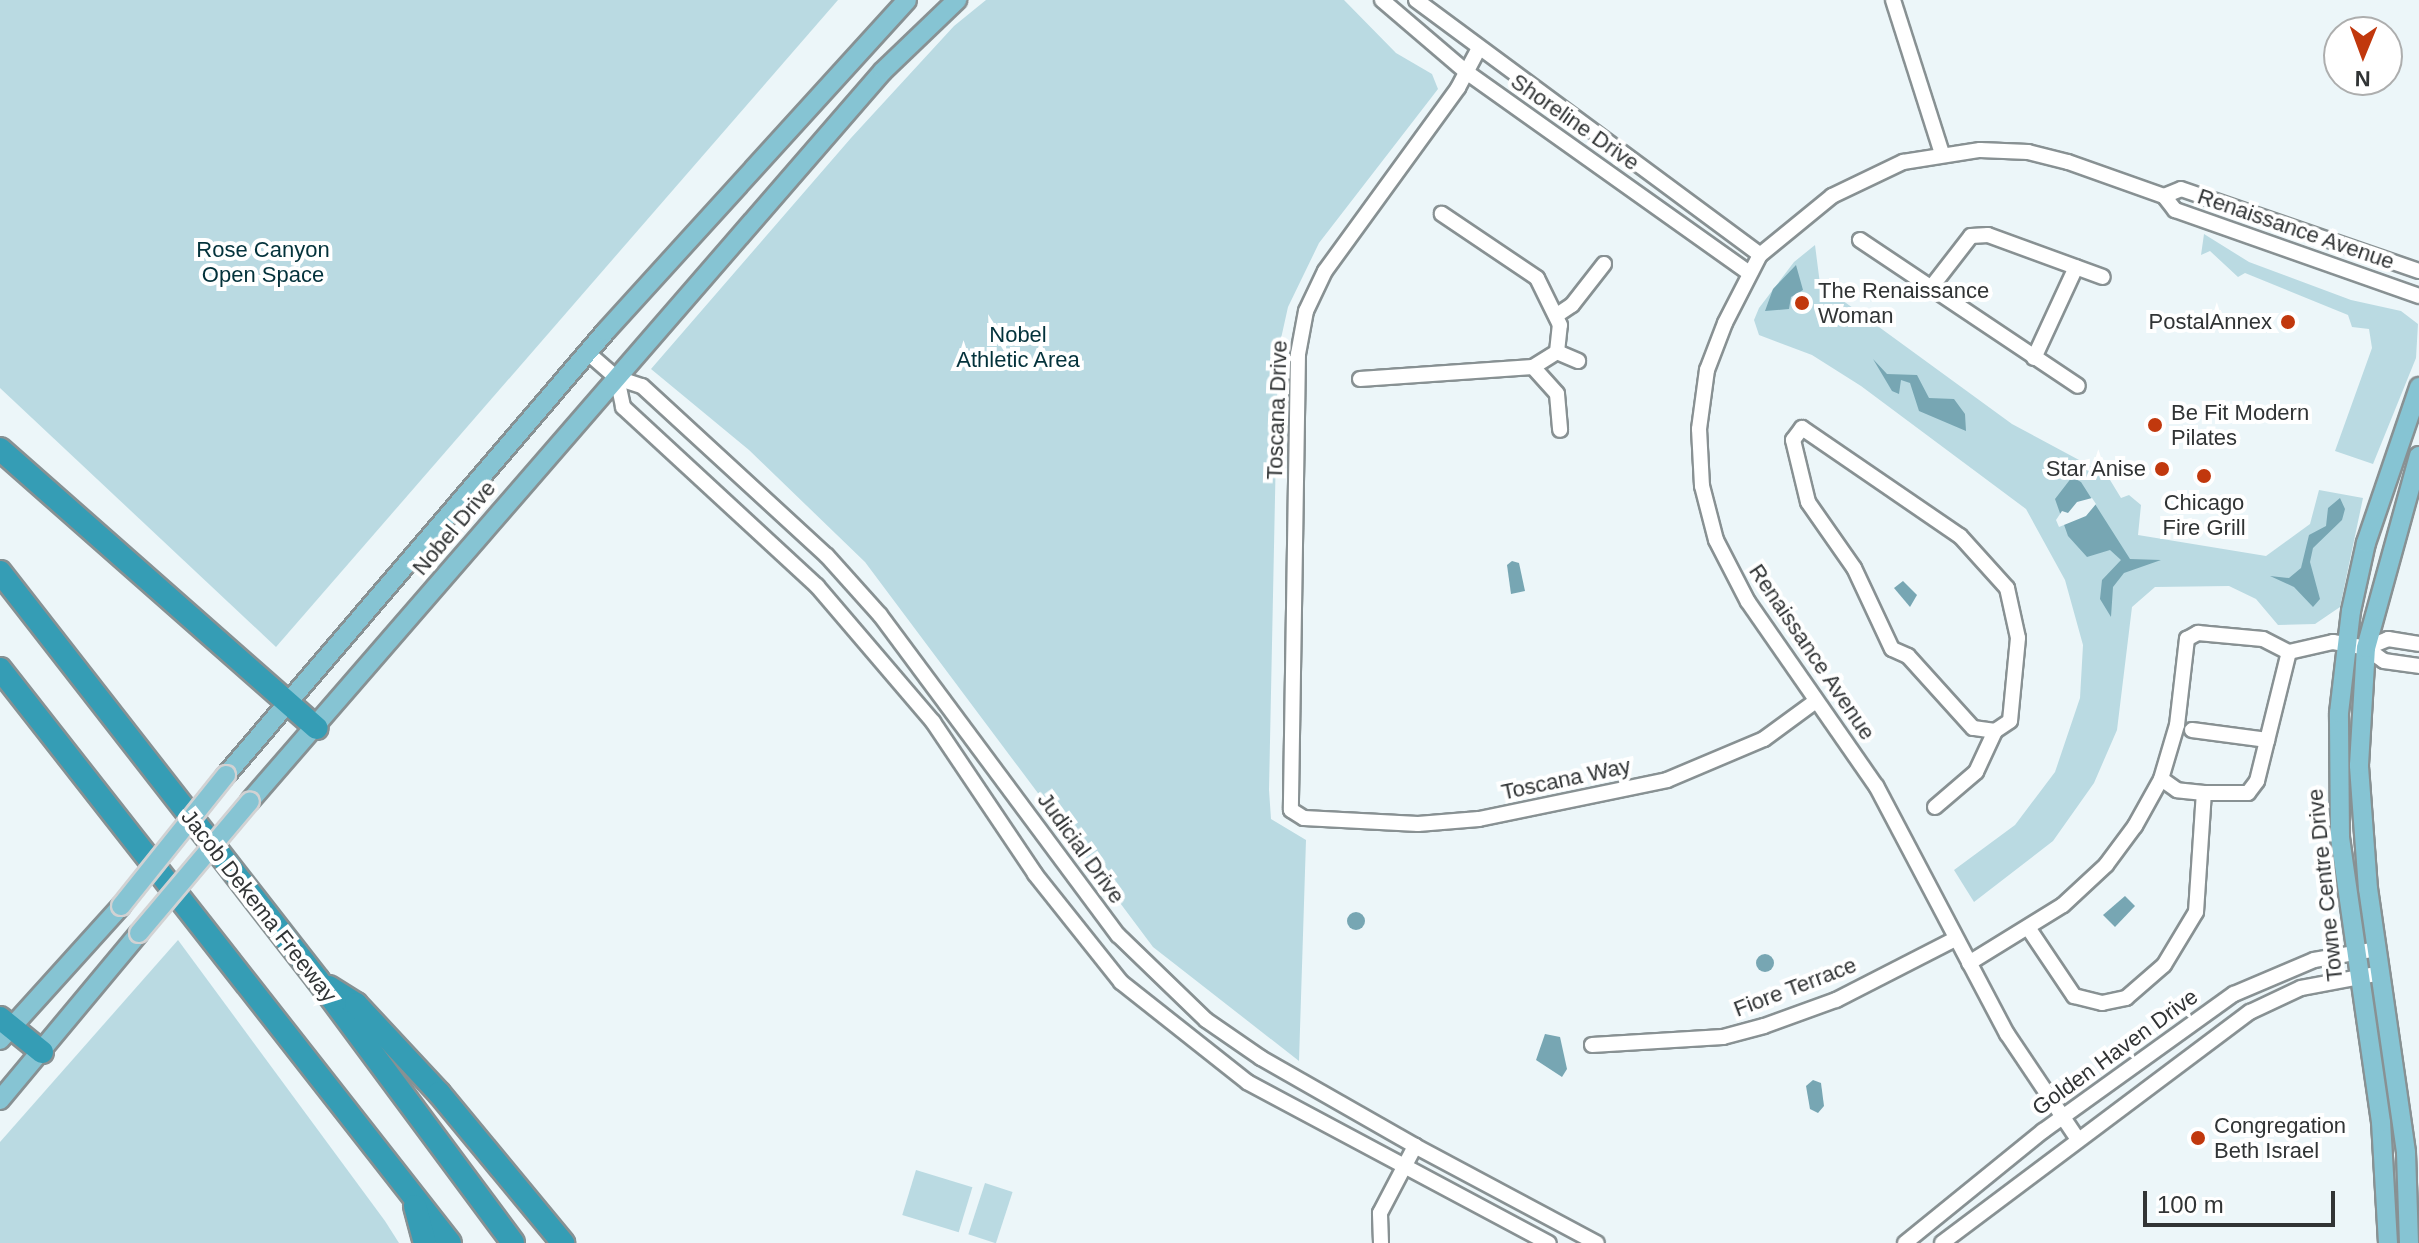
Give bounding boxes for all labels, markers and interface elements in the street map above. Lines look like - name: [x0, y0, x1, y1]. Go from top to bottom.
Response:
- north arrow: [2323, 16, 2403, 96]
- text: N: [2354, 66, 2371, 91]
- street label: Shoreline Drive: [1506, 68, 1644, 176]
- street label: Renaissance Avenue: [2194, 183, 2398, 275]
- park label: Rose Canyon Open Space: [196, 236, 330, 288]
- place label: The Renaissance Woman: [1818, 277, 1989, 328]
- marker: The Renaissance Woman: [1793, 294, 1811, 312]
- place label: PostalAnnex: [2148, 309, 2272, 335]
- marker: PostalAnnex: [2279, 313, 2297, 331]
- park label: Nobel Athletic Area: [956, 321, 1080, 372]
- street label: Toscana Drive: [1261, 340, 1293, 480]
- place label: Be Fit Modern Pilates: [2171, 399, 2309, 450]
- marker: Be Fit Modern Pilates: [2146, 416, 2164, 434]
- place label: Star Anise: [2045, 456, 2146, 482]
- marker: Star Anise: [2153, 460, 2171, 478]
- marker: Chicago Fire Grill: [2195, 467, 2213, 485]
- street label: Nobel Drive: [407, 475, 501, 581]
- place label: Chicago Fire Grill: [2162, 489, 2246, 540]
- street label: Renaissance Avenue: [1743, 559, 1881, 745]
- street label: Toscana Way: [1499, 752, 1633, 806]
- street label: Judicial Drive: [1032, 787, 1130, 909]
- street label: Towne Centre Drive: [2302, 788, 2348, 982]
- street label: Jacob Dekema Freeway: [176, 804, 342, 1008]
- street label: Fiore Terrace: [1730, 951, 1860, 1023]
- street label: Golden Haven Drive: [2027, 983, 2203, 1121]
- place label: Congregation Beth Israel: [2214, 1112, 2346, 1164]
- marker: Congregation Beth Israel: [2189, 1129, 2207, 1147]
- scale bar: [2147, 1175, 2339, 1225]
- text: 100 m: [2157, 1191, 2224, 1218]

